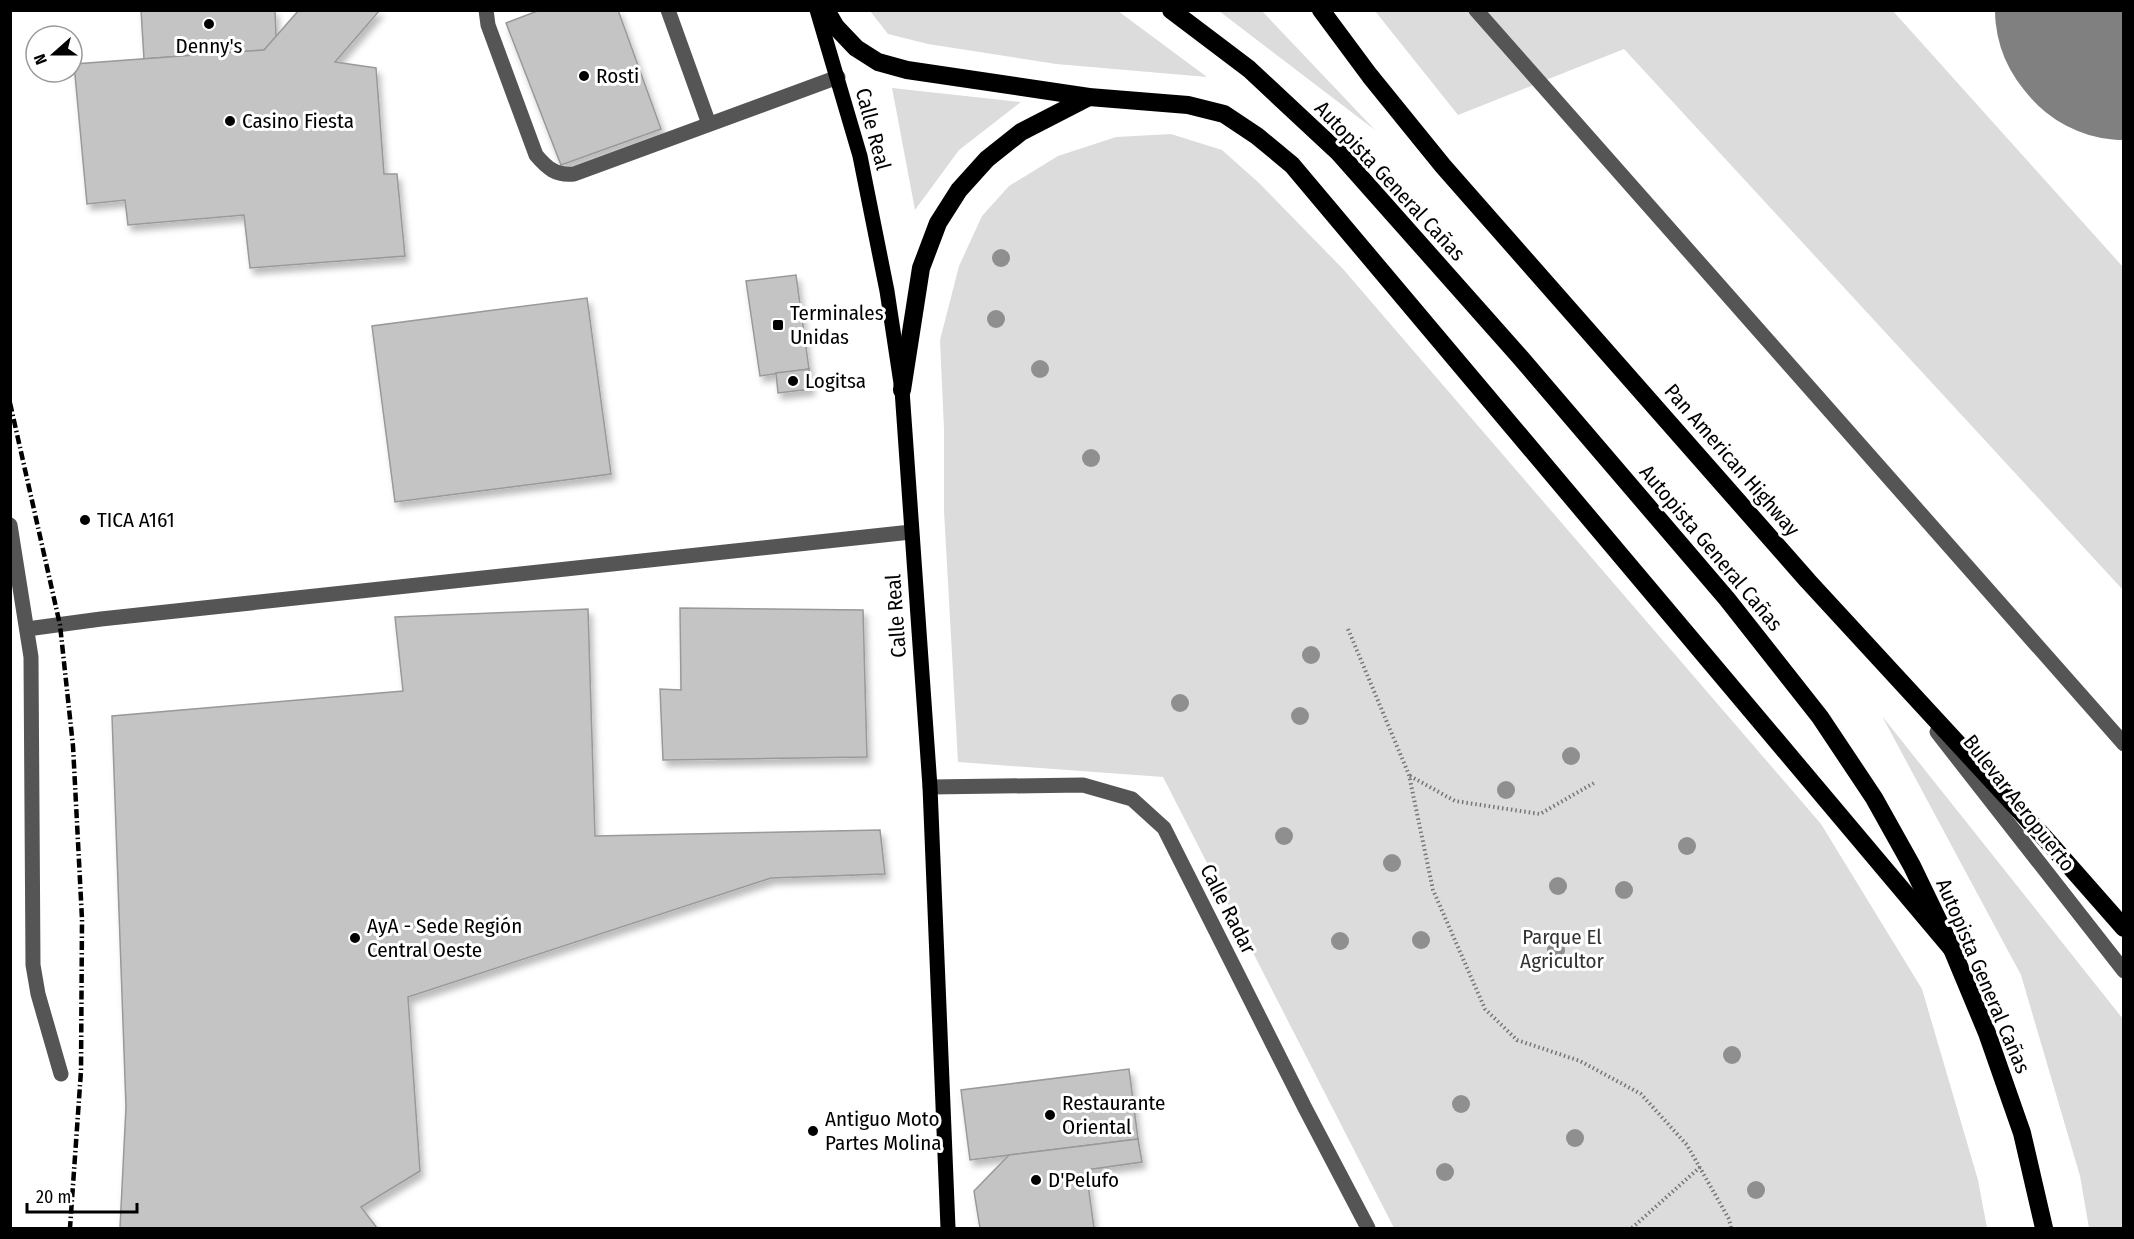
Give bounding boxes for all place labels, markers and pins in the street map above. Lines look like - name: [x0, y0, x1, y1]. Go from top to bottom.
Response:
- marker: Denny's: [202, 17, 216, 31]
- place label: Denny's: [176, 33, 242, 59]
- place label: Rosti: [596, 63, 639, 89]
- marker: Rosti: [577, 69, 591, 83]
- place label: Casino Fiesta: [242, 108, 354, 134]
- marker: Casino Fiesta: [223, 114, 237, 128]
- place label: Terminales Unidas: [790, 300, 884, 350]
- marker: Terminales Unidas: [771, 318, 785, 332]
- place label: Logitsa: [805, 368, 866, 394]
- marker: Logitsa: [786, 374, 800, 388]
- place label: TICA A161: [97, 507, 175, 533]
- marker: TICA A161: [78, 513, 92, 527]
- place label: AyA - Sede Región Central Oeste: [367, 913, 522, 963]
- marker: AyA - Sede Región Central Oeste: [348, 931, 362, 945]
- place label: Restaurante Oriental: [1062, 1090, 1165, 1140]
- place label: Antiguo Moto Partes Molina: [825, 1106, 942, 1156]
- marker: Restaurante Oriental: [1043, 1108, 1057, 1122]
- marker: Antiguo Moto Partes Molina: [806, 1124, 820, 1138]
- place label: D'Pelufo: [1048, 1167, 1119, 1193]
- marker: D'Pelufo: [1029, 1173, 1043, 1187]

